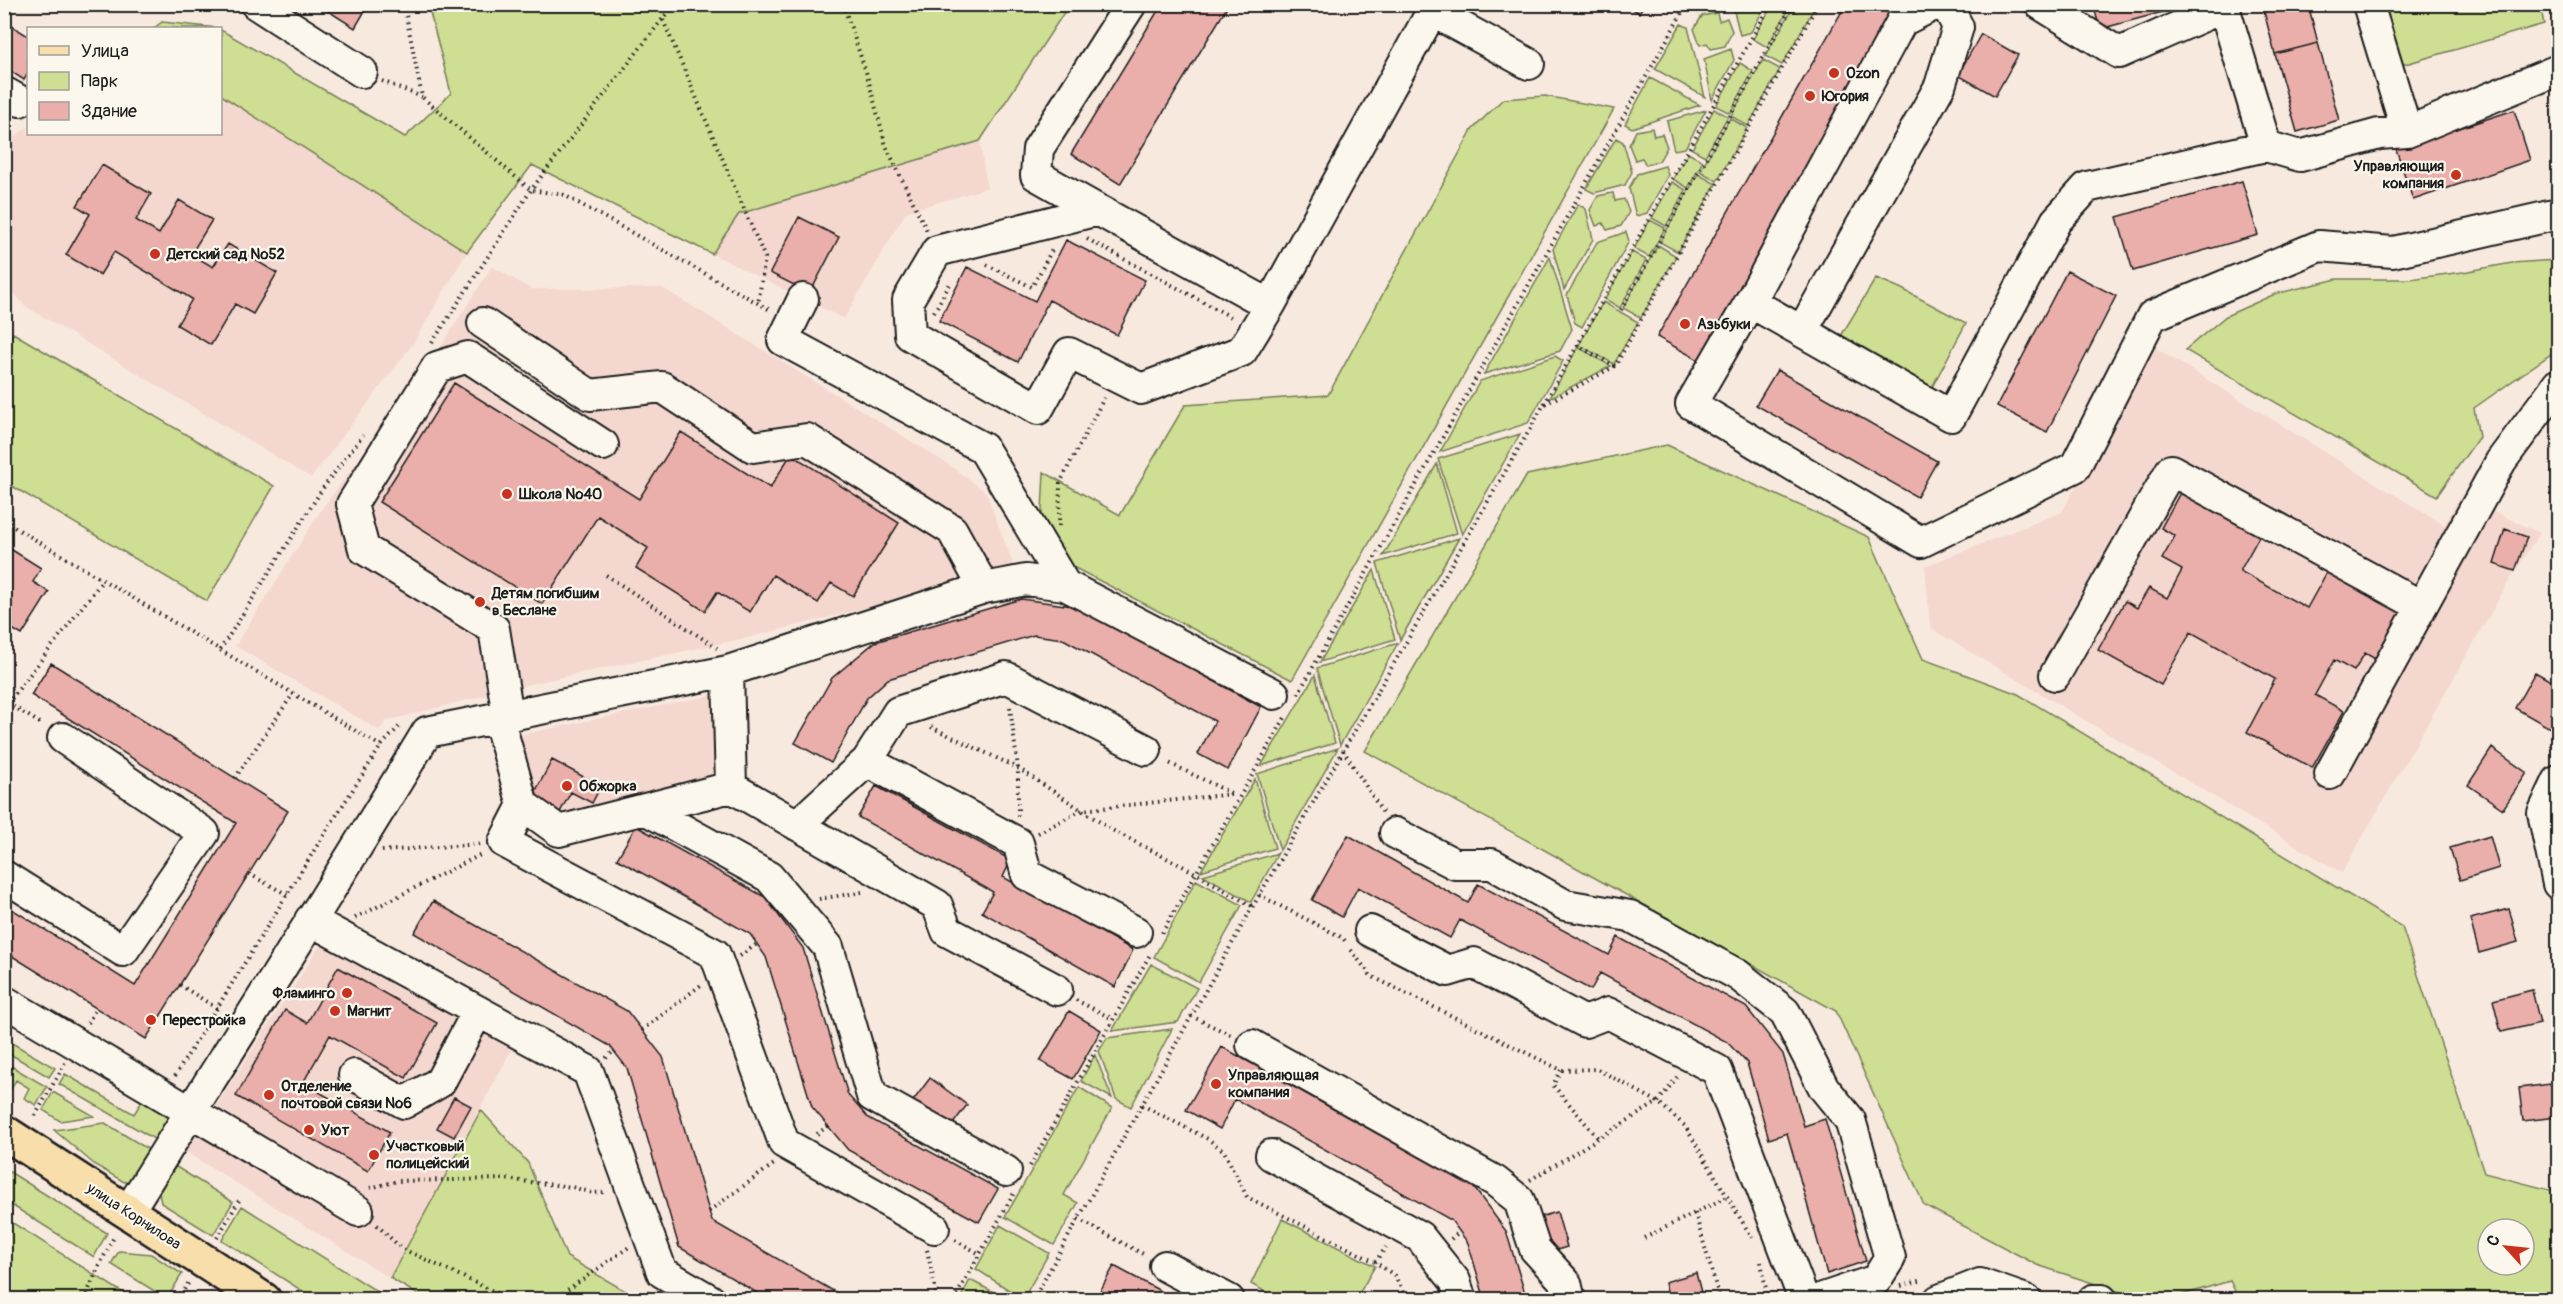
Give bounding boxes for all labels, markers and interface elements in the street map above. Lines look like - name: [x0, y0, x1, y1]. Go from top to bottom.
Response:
- legend: [27, 27, 222, 135]
- text: Улица: [81, 40, 129, 63]
- place label: Ozon: [1846, 64, 1880, 83]
- marker: Ozon: [1827, 66, 1841, 80]
- text: Парк: [81, 70, 118, 93]
- place label: Югория: [1821, 87, 1869, 106]
- marker: Югория: [1803, 89, 1817, 103]
- text: Здание: [81, 100, 137, 123]
- place label: Управляющия компания: [2353, 157, 2444, 193]
- marker: Управляющия компания: [2449, 168, 2463, 182]
- place label: Детский сад №52: [166, 245, 285, 264]
- marker: Детский сад №52: [148, 247, 162, 261]
- place label: Азьбуки: [1697, 315, 1751, 334]
- marker: Азьбуки: [1678, 317, 1692, 331]
- place label: Школа №40: [518, 485, 602, 504]
- marker: Школа №40: [500, 487, 514, 501]
- place label: Детям погибшим в Беслане: [491, 584, 599, 620]
- marker: Детям погибшим в Беслане: [473, 595, 487, 609]
- place label: Обжорка: [579, 777, 637, 796]
- marker: Обжорка: [560, 779, 574, 793]
- place label: Фламинго: [272, 984, 335, 1003]
- marker: Фламинго: [340, 986, 354, 1000]
- place label: Магнит: [347, 1002, 392, 1021]
- marker: Магнит: [328, 1004, 342, 1018]
- place label: Перестройка: [163, 1011, 246, 1030]
- marker: Перестройка: [144, 1013, 158, 1027]
- place label: Управляющая компания: [1228, 1066, 1319, 1102]
- place label: Отделение почтовой связи №6: [281, 1077, 412, 1113]
- marker: Управляющая компания: [1209, 1077, 1223, 1091]
- marker: Отделение почтовой связи №6: [262, 1088, 276, 1102]
- place label: Уют: [321, 1121, 350, 1140]
- marker: Уют: [302, 1123, 316, 1137]
- place label: Участковый полицейский: [386, 1137, 470, 1173]
- marker: Участковый полицейский: [367, 1148, 381, 1162]
- street label: улица Корнилова: [82, 1178, 185, 1254]
- north arrow: [2476, 1217, 2536, 1277]
- text: С: [2482, 1232, 2505, 1250]

